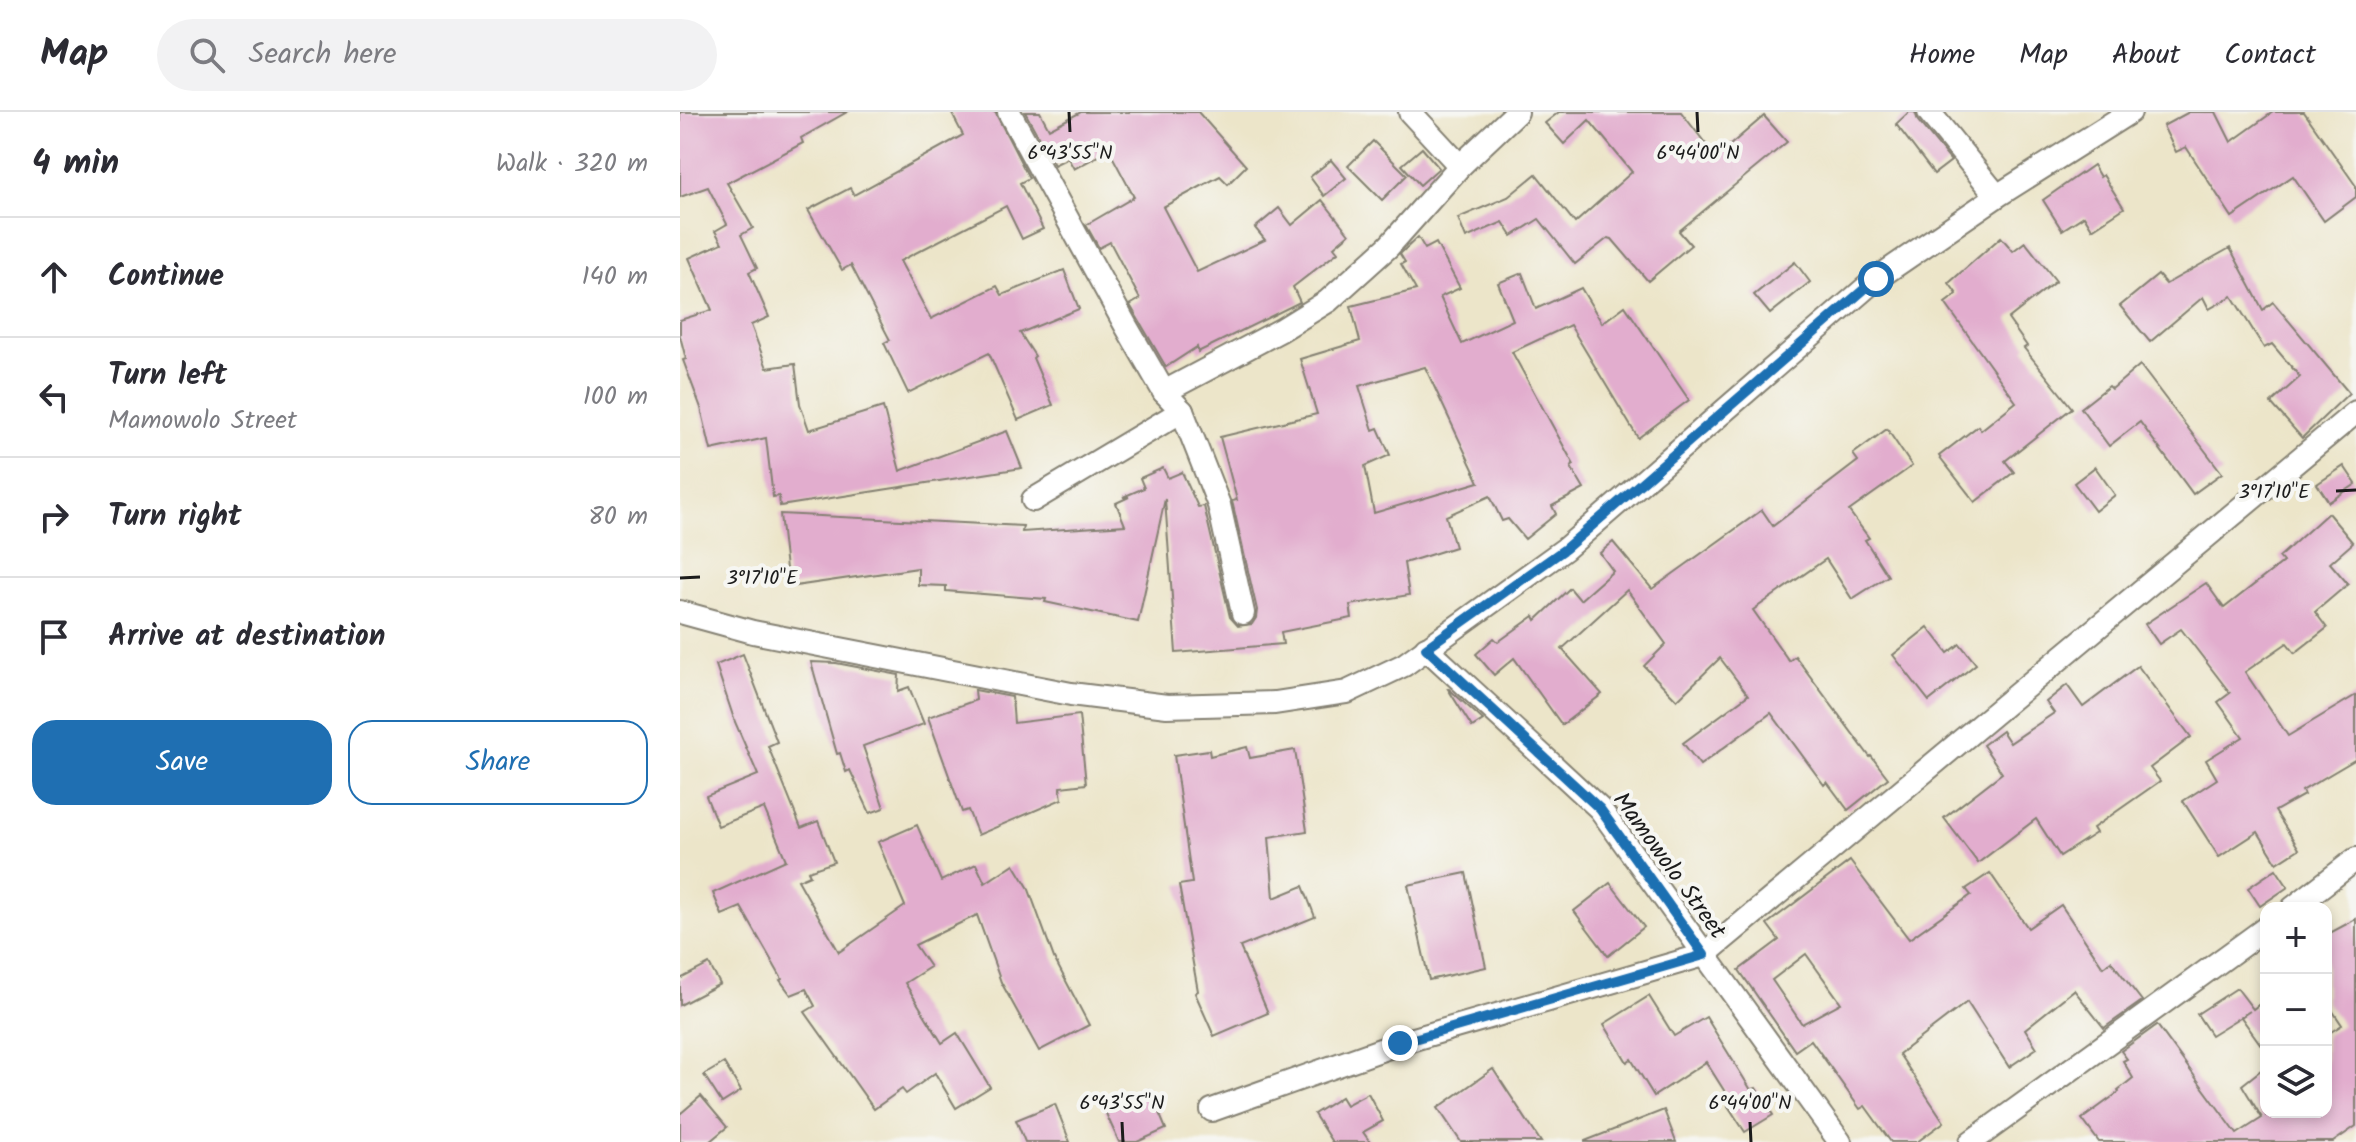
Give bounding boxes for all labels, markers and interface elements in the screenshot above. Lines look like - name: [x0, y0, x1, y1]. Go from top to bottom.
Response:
- search box: [157, 19, 717, 91]
- text: Map: [40, 25, 109, 85]
- text: Search here: [249, 31, 396, 79]
- icon: search: [185, 33, 229, 77]
- text: Home: [1909, 33, 1975, 78]
- text: Map: [2019, 33, 2068, 78]
- text: About: [2112, 33, 2180, 78]
- text: Contact: [2224, 33, 2316, 78]
- text: 4 min: [32, 137, 119, 191]
- text: 6°43'55"N: [1028, 138, 1112, 170]
- text: 6°44'00"N: [1657, 138, 1740, 170]
- text: Walk · 320 m: [496, 143, 648, 185]
- text: Continue: [108, 253, 224, 301]
- icon: ahead: [32, 255, 76, 299]
- text: 140 m: [581, 256, 648, 298]
- route start: [1858, 261, 1894, 297]
- text: Turn left: [108, 352, 227, 400]
- icon: left: [32, 375, 76, 419]
- text: 100 m: [583, 376, 648, 418]
- text: Mamowolo Street: [108, 400, 297, 442]
- text: 3°17'10"E: [2238, 477, 2311, 509]
- text: Turn right: [108, 493, 241, 541]
- icon: right: [32, 495, 76, 539]
- text: 80 m: [588, 496, 648, 538]
- text: 3°17'10"E: [726, 563, 799, 595]
- text: Arrive at destination: [108, 613, 385, 661]
- icon: arrive: [32, 615, 76, 659]
- button: Save: [32, 720, 332, 805]
- button: Share: [348, 720, 648, 805]
- street label: Mamowolo Street: [1602, 784, 1736, 948]
- map controls: [2260, 902, 2332, 1118]
- button: +: [2260, 902, 2332, 974]
- button: −: [2260, 974, 2332, 1046]
- route end: [1382, 1025, 1418, 1061]
- button: layers: [2260, 1046, 2332, 1118]
- text: 6°43'55"N: [1080, 1088, 1164, 1120]
- text: 6°44'00"N: [1709, 1088, 1792, 1120]

